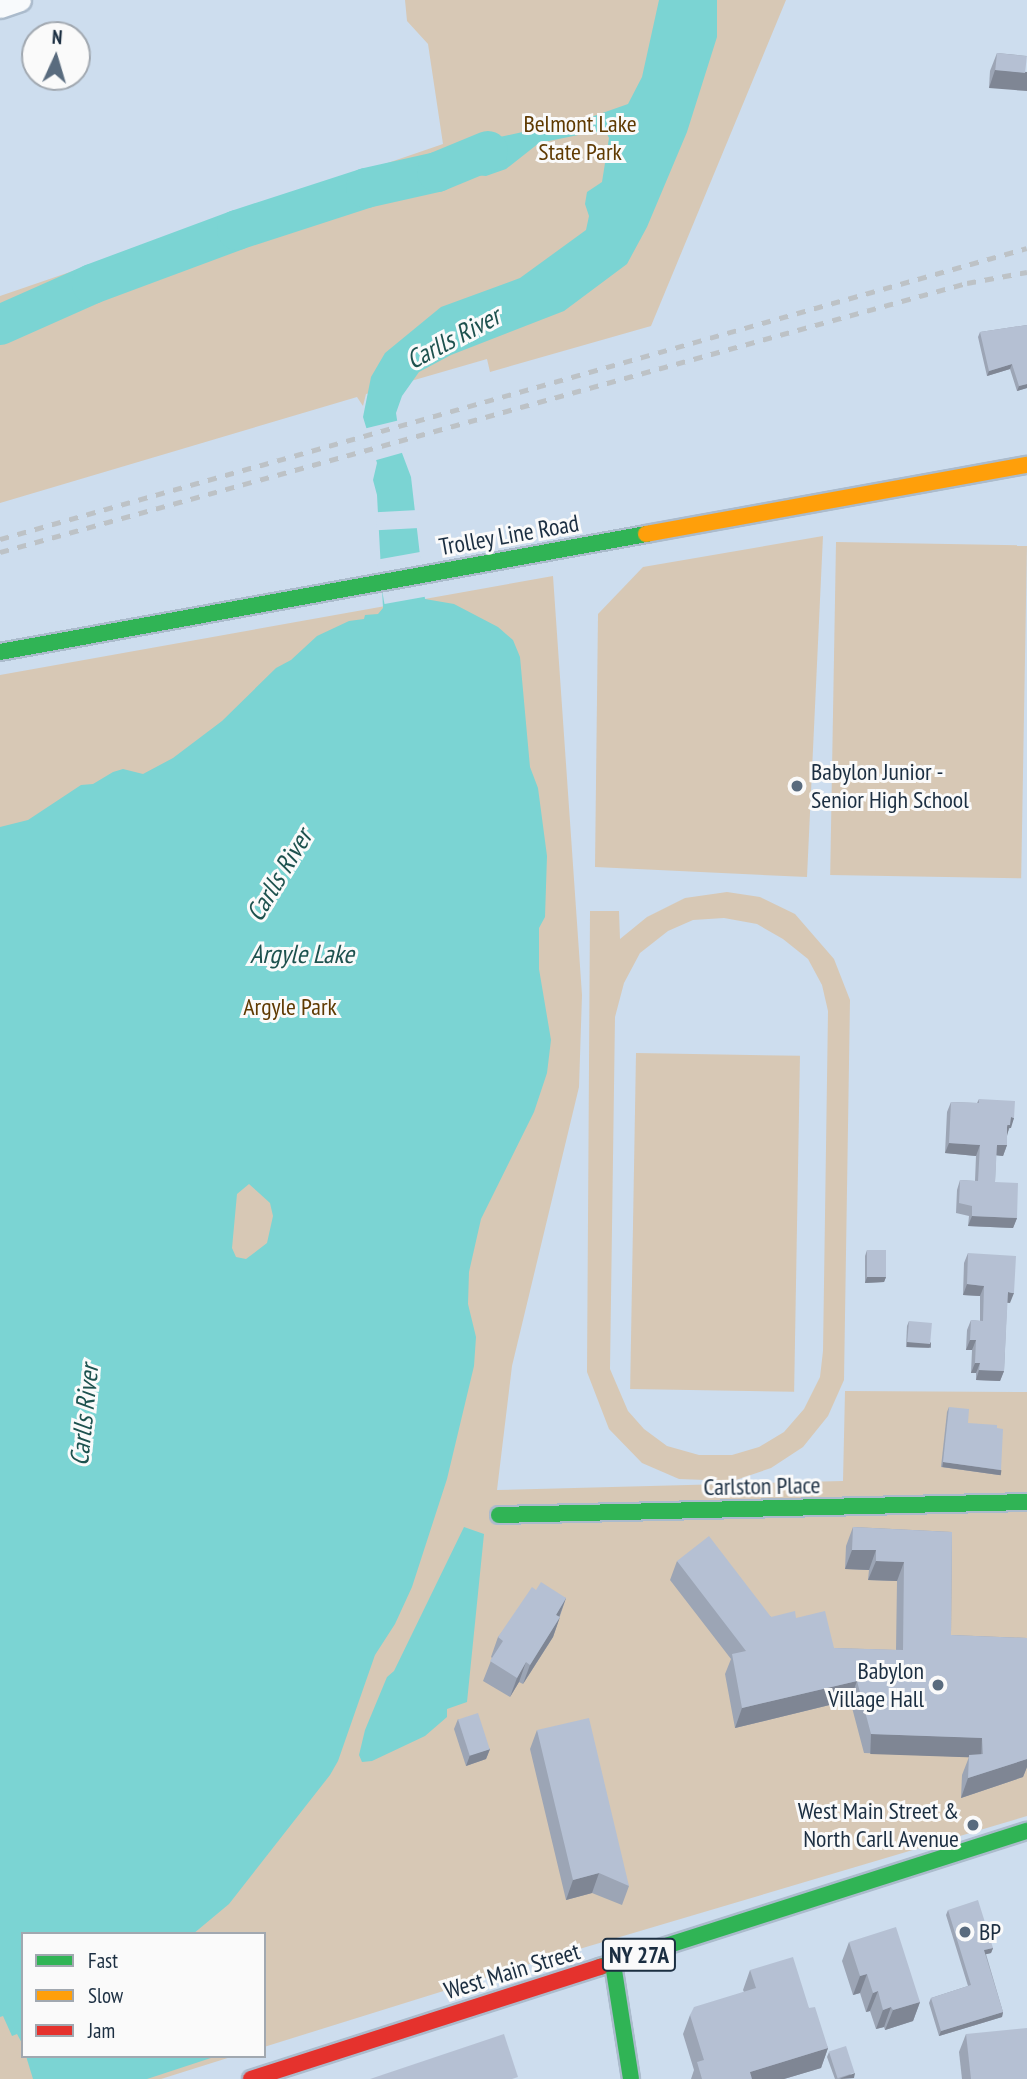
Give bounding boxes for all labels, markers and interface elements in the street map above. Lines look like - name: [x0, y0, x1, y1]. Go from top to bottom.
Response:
- north arrow: [21, 21, 91, 91]
- text: N: [51, 25, 63, 49]
- park label: Belmont Lake State Park: [523, 110, 637, 166]
- water label: Carlls River: [401, 300, 505, 376]
- street label: Trolley Line Road: [437, 508, 581, 562]
- place label: Babylon Junior - Senior High School: [811, 758, 969, 814]
- marker: Babylon Junior - Senior High School: [789, 778, 805, 794]
- water label: Carlls River: [239, 823, 319, 927]
- water label: Argyle Lake: [250, 938, 354, 970]
- park label: Argyle Park: [243, 993, 337, 1021]
- water label: Carlls River: [63, 1363, 105, 1467]
- street label: Carlston Place: [703, 1471, 821, 1501]
- place label: Babylon Village Hall: [828, 1657, 924, 1713]
- marker: Babylon Village Hall: [930, 1677, 946, 1693]
- place label: West Main Street & North Carll Avenue: [798, 1797, 959, 1853]
- marker: West Main Street & North Carll Avenue: [965, 1817, 981, 1833]
- place label: BP: [979, 1918, 1001, 1946]
- marker: BP: [957, 1924, 973, 1940]
- legend: [21, 1932, 266, 2058]
- road number: NY 27A: [600, 1936, 678, 1974]
- street label: West Main Street: [441, 1937, 583, 2005]
- text: Fast: [88, 1947, 118, 1974]
- text: Slow: [88, 1982, 123, 2009]
- text: Jam: [88, 2017, 115, 2044]

